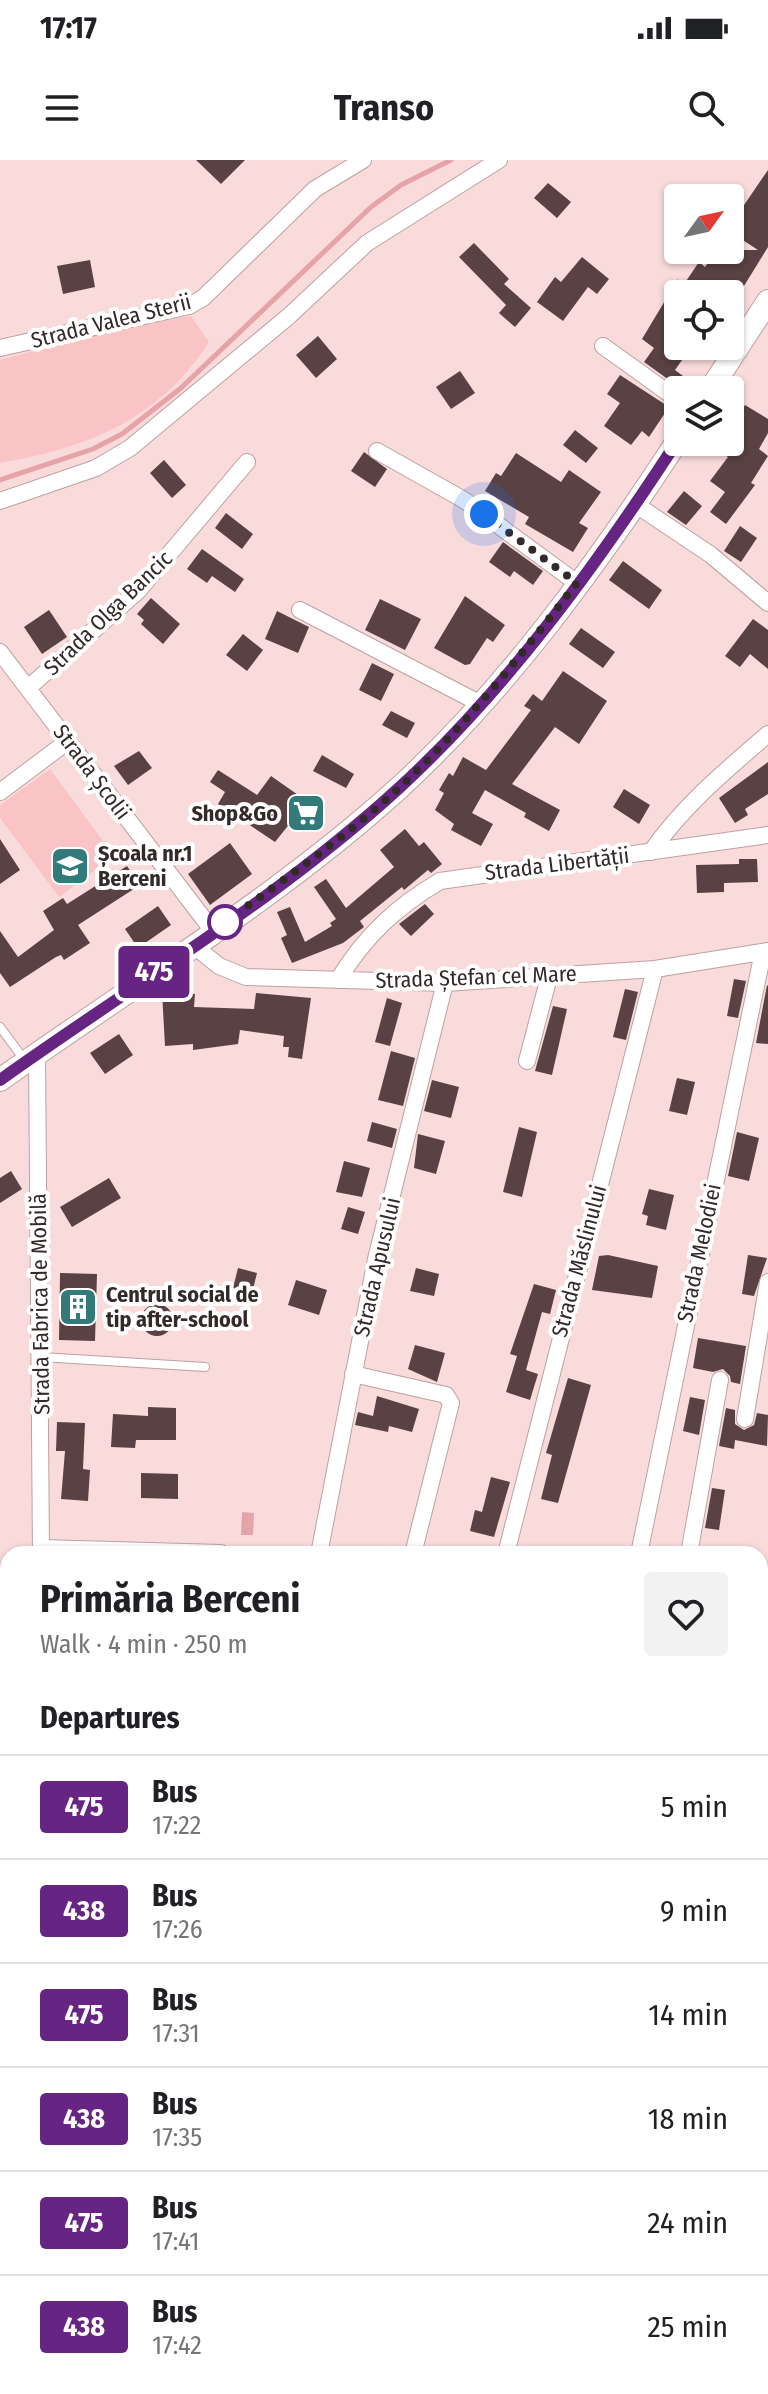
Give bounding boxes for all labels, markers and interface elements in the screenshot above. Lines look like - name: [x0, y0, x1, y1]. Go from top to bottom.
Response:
- text: 17:17: [40, 10, 97, 46]
- icon: menu: [40, 86, 84, 130]
- text: Transo: [334, 86, 434, 130]
- icon: search: [684, 86, 728, 130]
- north arrow: [664, 184, 744, 264]
- map controls: [664, 184, 744, 456]
- button: locate: [664, 280, 744, 360]
- street label: Strada Valea Sterii: [28, 288, 194, 354]
- button: layers: [664, 376, 744, 456]
- your location: [464, 494, 504, 534]
- street label: Strada Olga Bancic: [38, 545, 178, 681]
- street label: Strada Școlii: [48, 719, 136, 825]
- supermarket icon: Shop&Go: [285, 792, 327, 834]
- place label: Shop&Go: [191, 800, 278, 827]
- place label: Școala nr.1 Berceni: [98, 840, 192, 892]
- street label: Strada Libertății: [483, 842, 631, 886]
- school or university icon: Școala nr.1 Berceni: [49, 845, 91, 887]
- unlabelled marker: [208, 905, 242, 939]
- line badge: 475: [108, 946, 200, 998]
- text: 475: [134, 955, 174, 988]
- street label: Strada Ștefan cel Mare: [375, 960, 577, 994]
- street label: Strada Melodiei: [671, 1181, 727, 1325]
- street label: Strada Măslinului: [546, 1182, 612, 1340]
- street label: Strada Fabrica de Mobilă: [25, 1193, 55, 1415]
- street label: Strada Apusului: [348, 1195, 406, 1339]
- place label: Centrul social de tip after-school: [106, 1281, 259, 1333]
- building icon: Centrul social de tip after-school: [57, 1286, 99, 1328]
- button: heart: [644, 1572, 728, 1656]
- text: Primăria Berceni: [40, 1576, 300, 1622]
- text: Walk · 4 min · 250 m: [40, 1629, 248, 1660]
- text: Departures: [40, 1700, 180, 1736]
- text: Bus: [152, 1774, 197, 1810]
- text: 5 min: [661, 1789, 728, 1825]
- text: 475: [64, 1790, 104, 1823]
- text: 17:22: [152, 1810, 201, 1841]
- text: Bus: [152, 1878, 197, 1914]
- text: 9 min: [660, 1893, 728, 1929]
- text: 438: [63, 1894, 105, 1927]
- text: 17:26: [152, 1914, 203, 1945]
- text: Bus: [152, 1982, 197, 2018]
- text: 14 min: [648, 1997, 728, 2033]
- text: 475: [64, 1998, 104, 2031]
- text: 17:31: [152, 2018, 200, 2049]
- text: Bus: [152, 2086, 197, 2122]
- text: 18 min: [648, 2101, 728, 2137]
- text: 438: [63, 2102, 105, 2135]
- text: 17:35: [152, 2122, 202, 2153]
- text: Bus: [152, 2190, 197, 2226]
- text: 24 min: [647, 2205, 728, 2241]
- text: 475: [64, 2206, 104, 2239]
- text: 17:41: [152, 2226, 199, 2257]
- text: Bus: [152, 2294, 197, 2330]
- text: 25 min: [648, 2309, 728, 2345]
- text: 438: [63, 2310, 105, 2343]
- text: 17:42: [152, 2330, 202, 2361]

